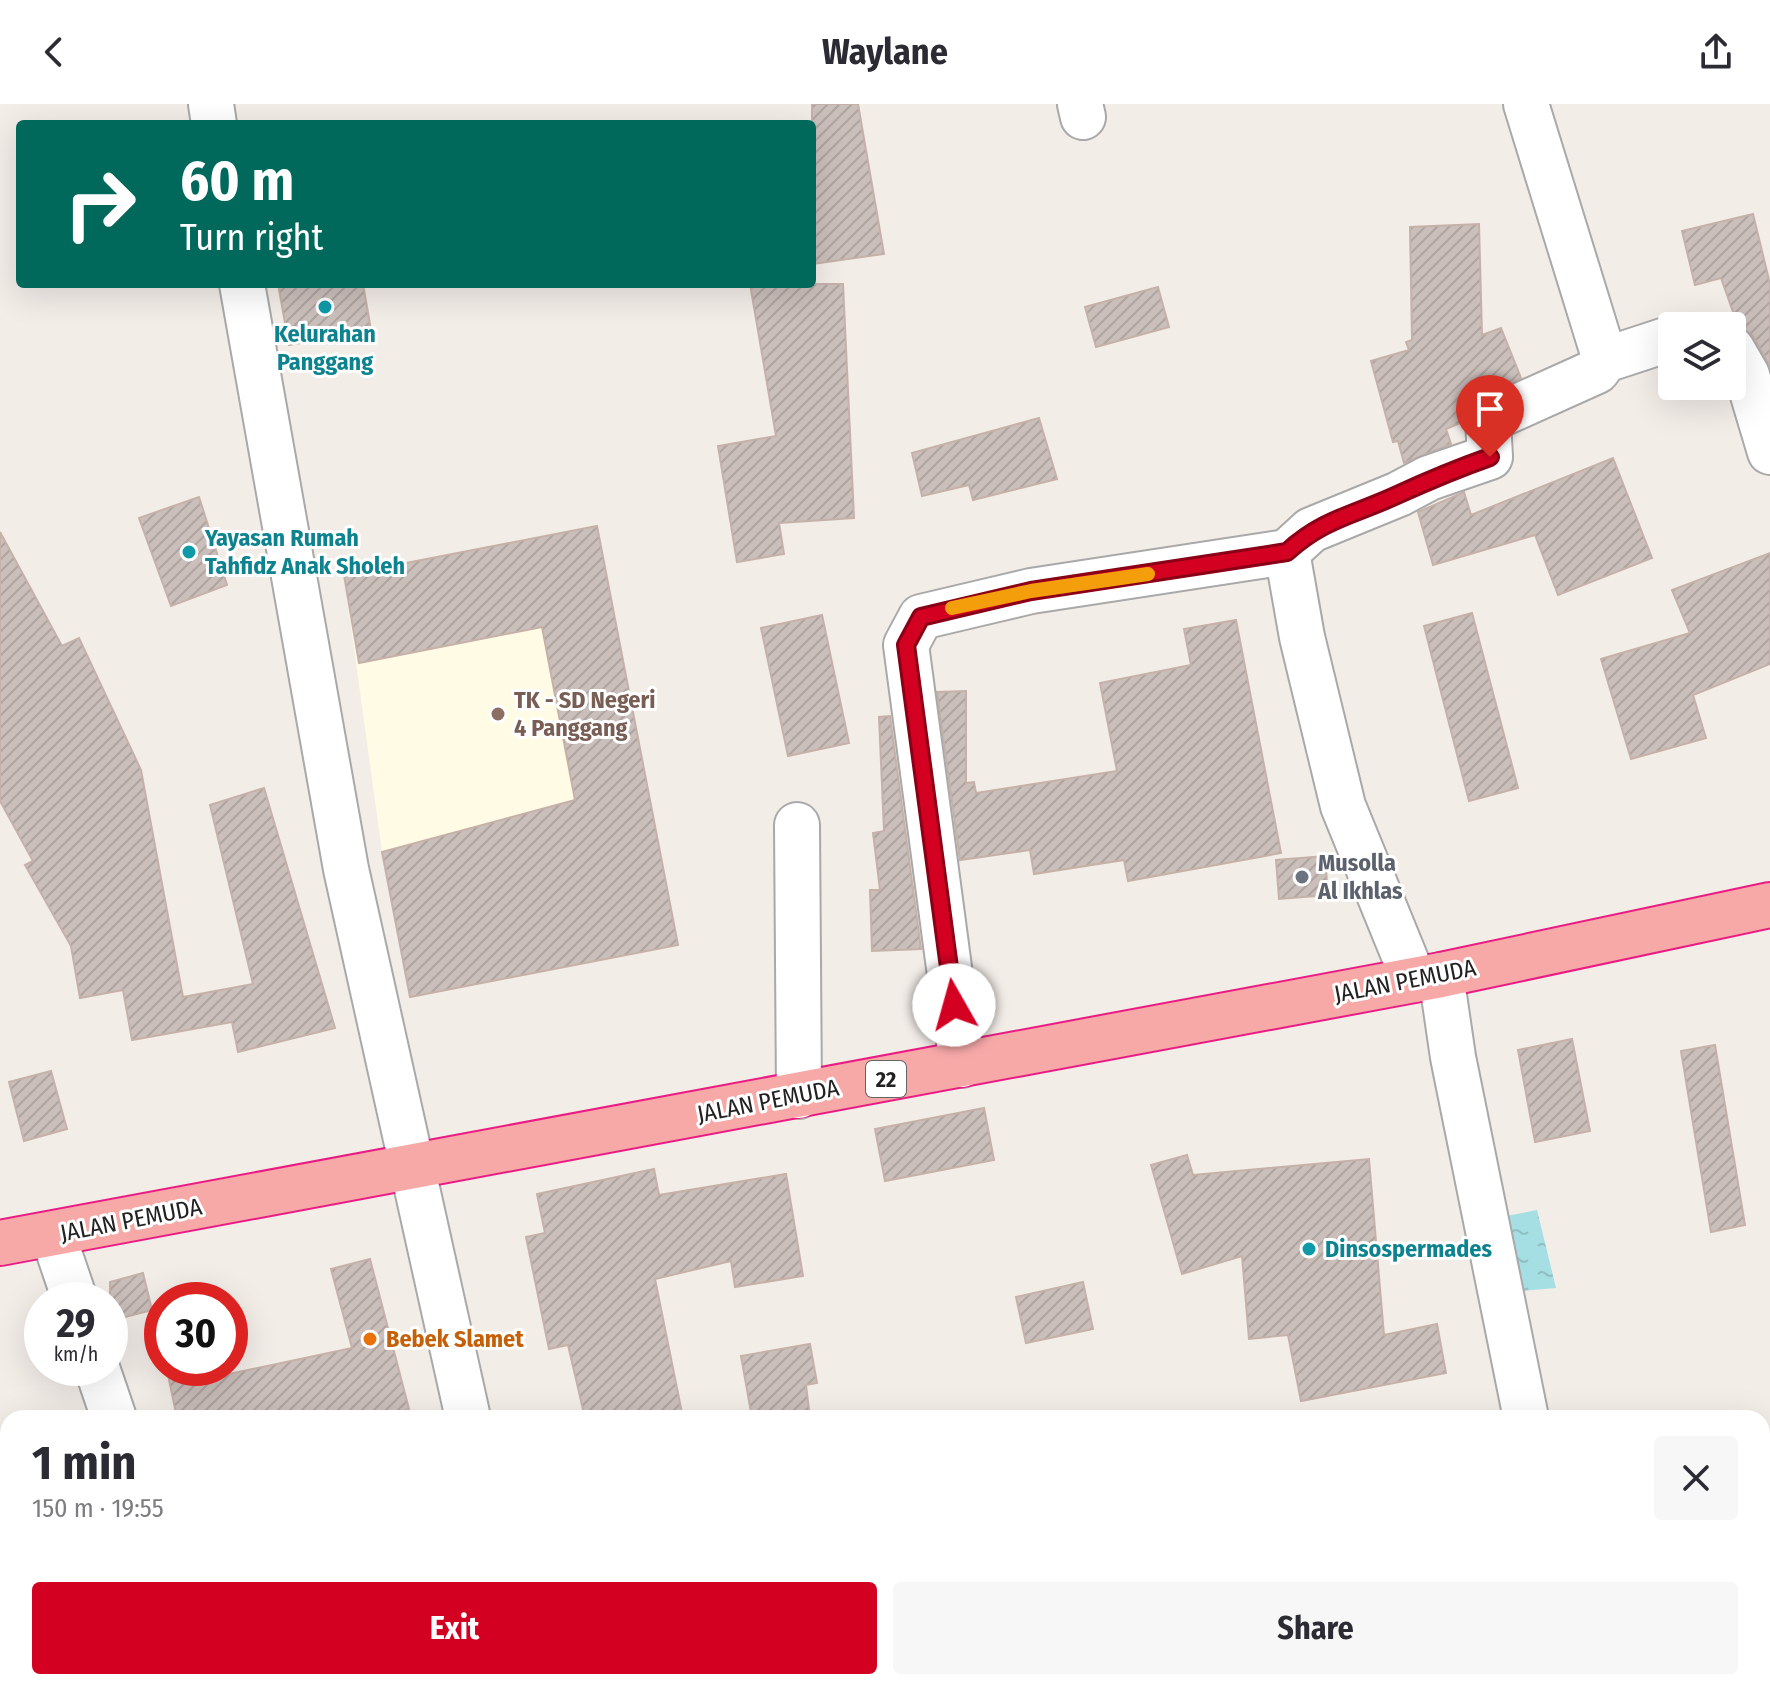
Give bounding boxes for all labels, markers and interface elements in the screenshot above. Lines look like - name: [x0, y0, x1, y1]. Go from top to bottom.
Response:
- icon: back: [32, 30, 76, 74]
- text: Waylane: [822, 30, 948, 74]
- icon: share: [1694, 30, 1738, 74]
- text: 60 m: [180, 148, 294, 215]
- icon: right: [48, 152, 152, 256]
- text: Turn right: [180, 216, 323, 260]
- marker: Kelurahan Panggang: [316, 298, 334, 316]
- map controls: [1658, 312, 1746, 400]
- button: layers: [1658, 312, 1746, 400]
- place label: Kelurahan Panggang: [274, 320, 376, 376]
- pin: [1456, 375, 1524, 457]
- icon: arrive: [1468, 387, 1512, 431]
- place label: Yayasan Rumah Tahfidz Anak Sholeh: [204, 524, 405, 580]
- marker: Yayasan Rumah Tahfidz Anak Sholeh: [180, 543, 198, 561]
- place label: TK - SD Negeri 4 Panggang: [514, 686, 656, 742]
- marker: TK - SD Negeri 4 Panggang: [489, 705, 507, 723]
- place label: Musolla Al Ikhlas: [1317, 849, 1403, 905]
- marker: Musolla Al Ikhlas: [1293, 868, 1311, 886]
- street label: JALAN PEMUDA: [1332, 953, 1479, 1008]
- position arrow: [912, 963, 996, 1047]
- road number: 22: [866, 1061, 906, 1097]
- street label: JALAN PEMUDA: [695, 1073, 842, 1128]
- street label: JALAN PEMUDA: [58, 1192, 205, 1247]
- place label: Dinsospermades: [1325, 1235, 1492, 1263]
- marker: Dinsospermades: [1300, 1240, 1318, 1258]
- speed limit sign: 30: [144, 1282, 248, 1386]
- text: 29: [56, 1300, 95, 1348]
- place label: Bebek Slamet: [386, 1325, 524, 1353]
- marker: Bebek Slamet: [361, 1330, 379, 1348]
- text: km/h: [54, 1342, 98, 1366]
- text: 1 min: [32, 1434, 137, 1492]
- button: close: [1654, 1436, 1738, 1520]
- text: 150 m · 19:55: [32, 1493, 164, 1524]
- button: Exit: [32, 1582, 877, 1674]
- button: Share: [893, 1582, 1738, 1674]

